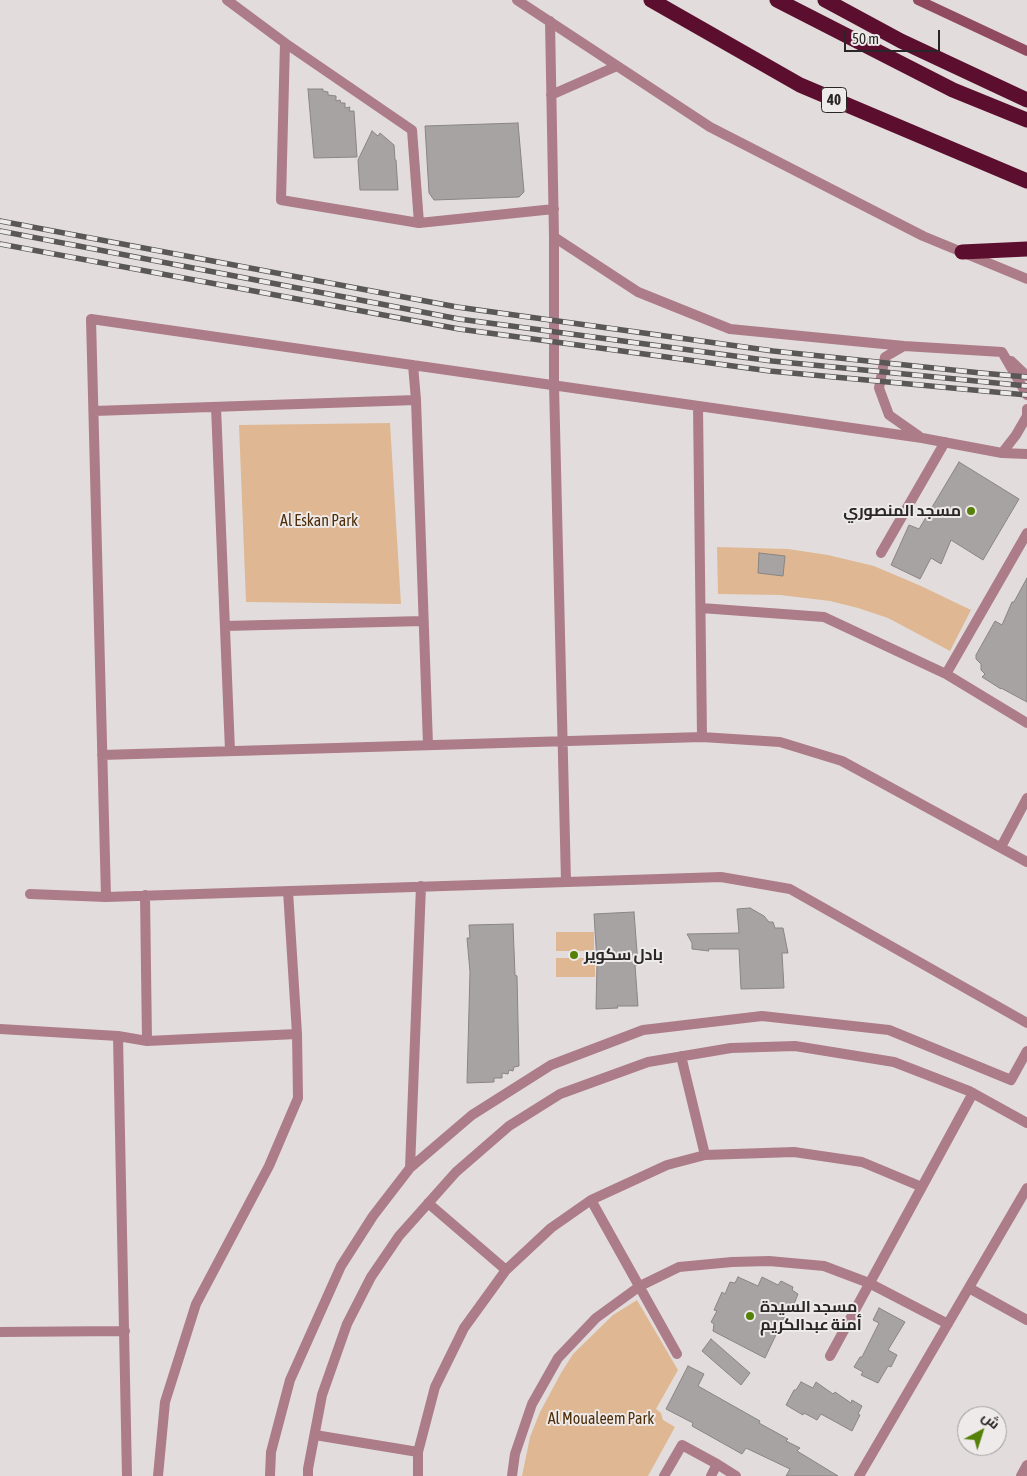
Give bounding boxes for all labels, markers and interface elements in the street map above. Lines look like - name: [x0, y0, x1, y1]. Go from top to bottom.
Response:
- scale bar: [847, 20, 943, 52]
- text: 50 m: [852, 30, 879, 47]
- road number: 40: [822, 88, 846, 112]
- place label: مسجد المنصوري: [843, 501, 961, 521]
- marker: مسجد المنصوري: [965, 505, 977, 517]
- park label: Al Eskan Park: [280, 511, 358, 531]
- place label: بادل سكوير: [584, 945, 663, 965]
- marker: بادل سكوير: [568, 949, 580, 961]
- place label: مسجد السيدة أمنة عبدالكريم: [760, 1297, 862, 1335]
- marker: مسجد السيدة أمنة عبدالكريم: [744, 1310, 756, 1322]
- north arrow: [957, 1406, 1007, 1456]
- text: ش: [979, 1408, 1003, 1432]
- park label: Al Moualeem Park: [548, 1409, 654, 1429]

